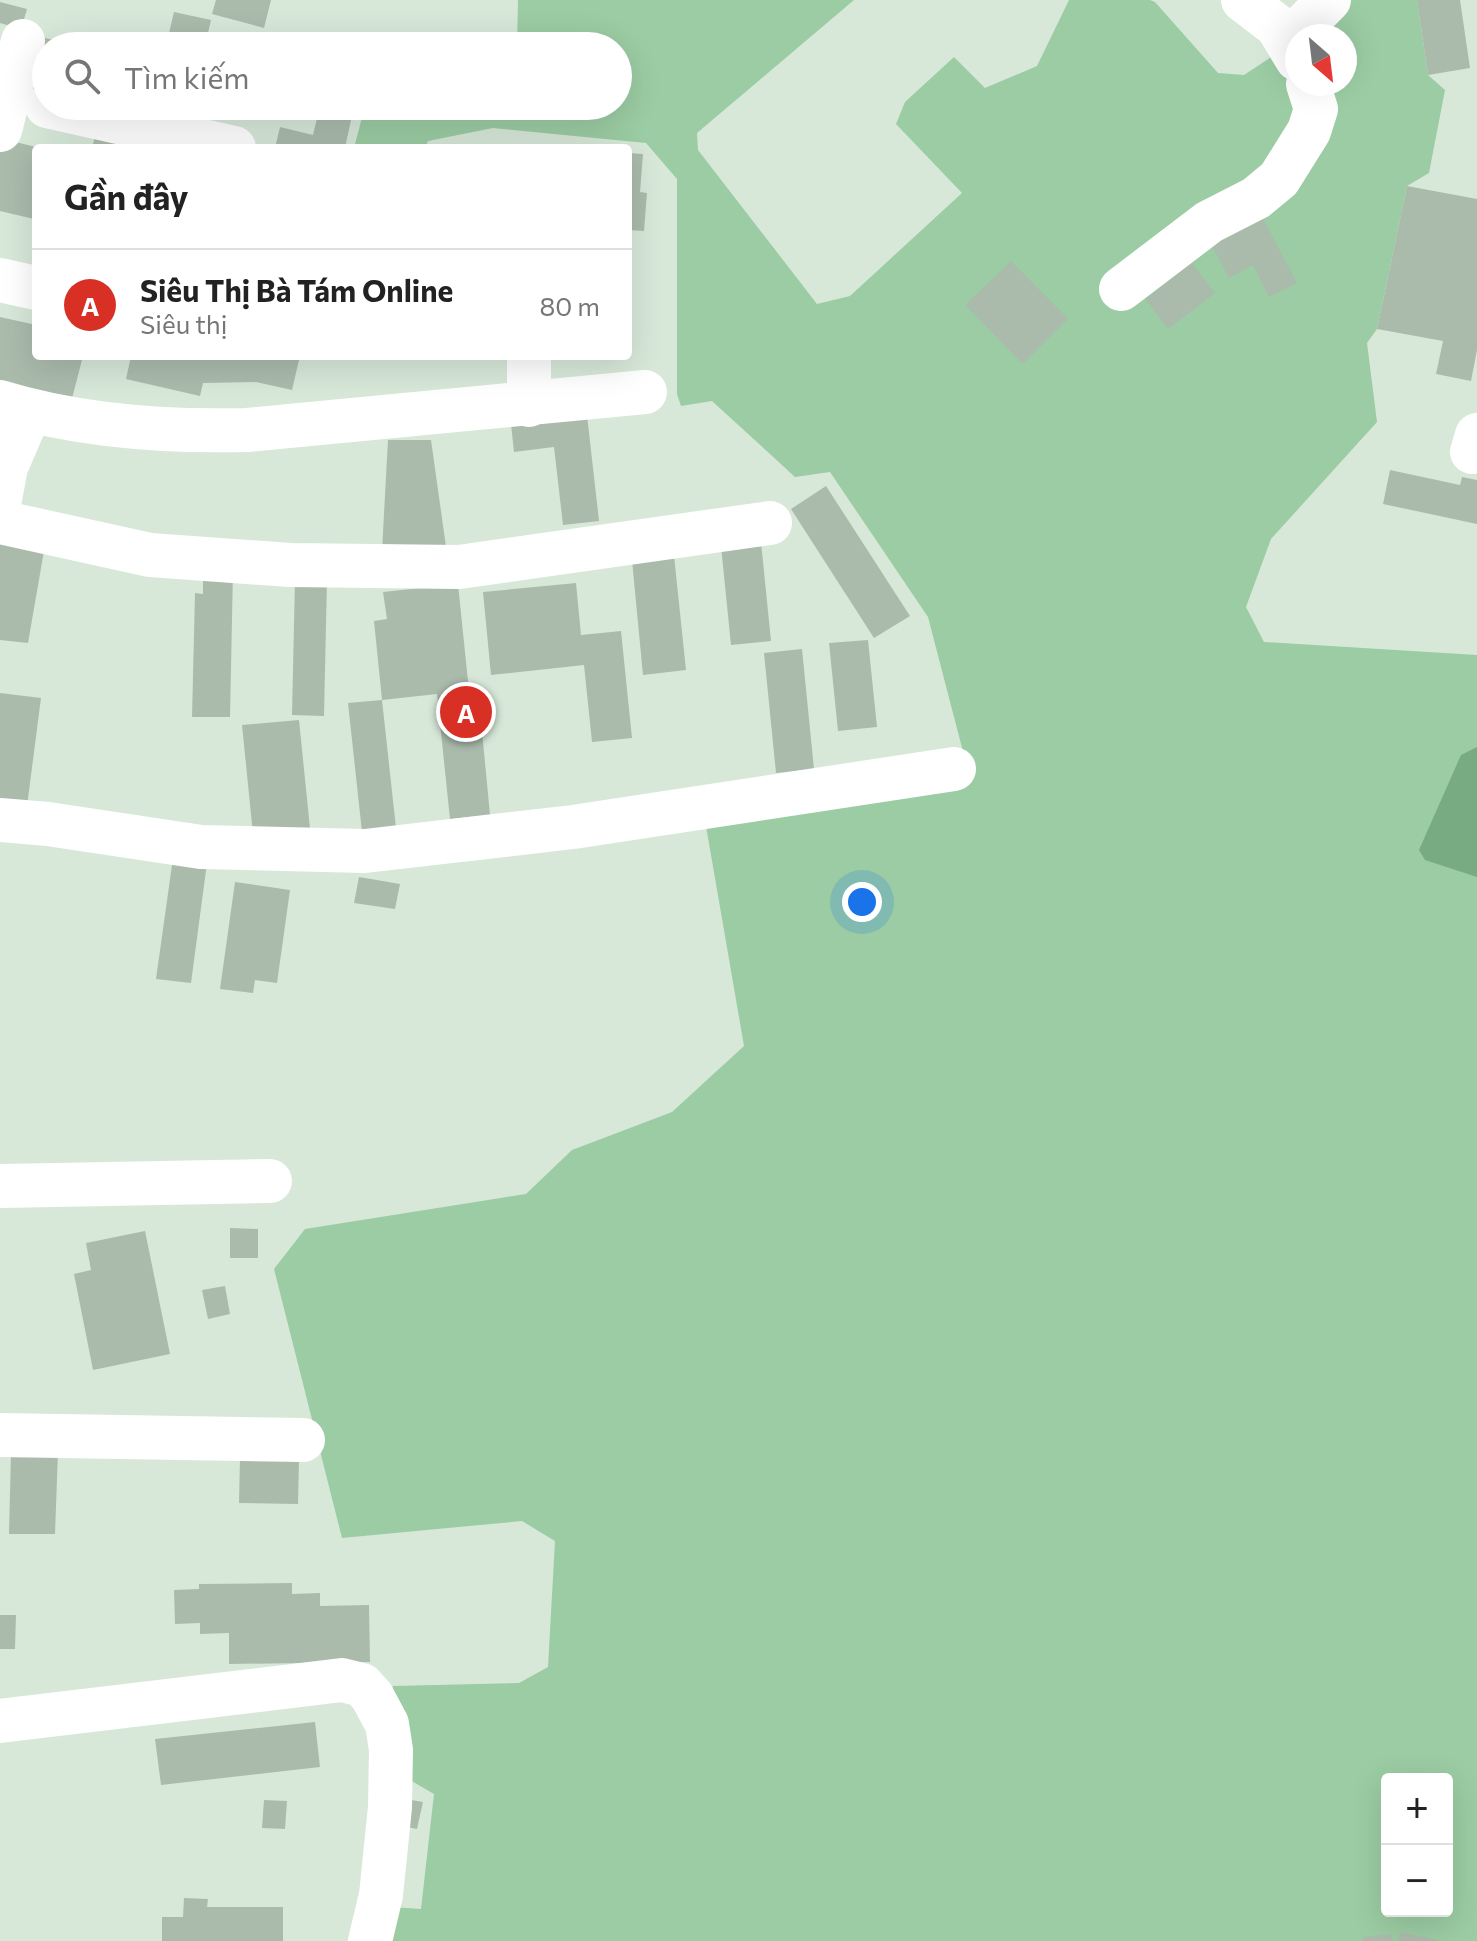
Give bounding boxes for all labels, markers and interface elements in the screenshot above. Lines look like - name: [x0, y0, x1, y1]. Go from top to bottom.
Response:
- north arrow: [1285, 24, 1357, 96]
- search box: [32, 32, 632, 120]
- icon: search: [60, 54, 104, 98]
- text: Tìm kiếm: [124, 58, 249, 95]
- text: Gần đây: [64, 175, 189, 217]
- text: Siêu Thị Bà Tám Online: [140, 271, 453, 308]
- text: A: [81, 290, 99, 321]
- text: 80 m: [540, 290, 600, 321]
- text: Siêu thị: [140, 308, 227, 339]
- pin: A: [440, 682, 492, 742]
- your location: [842, 882, 882, 922]
- map controls: [1381, 1773, 1453, 1917]
- button: +: [1381, 1773, 1453, 1845]
- button: −: [1381, 1845, 1453, 1917]

